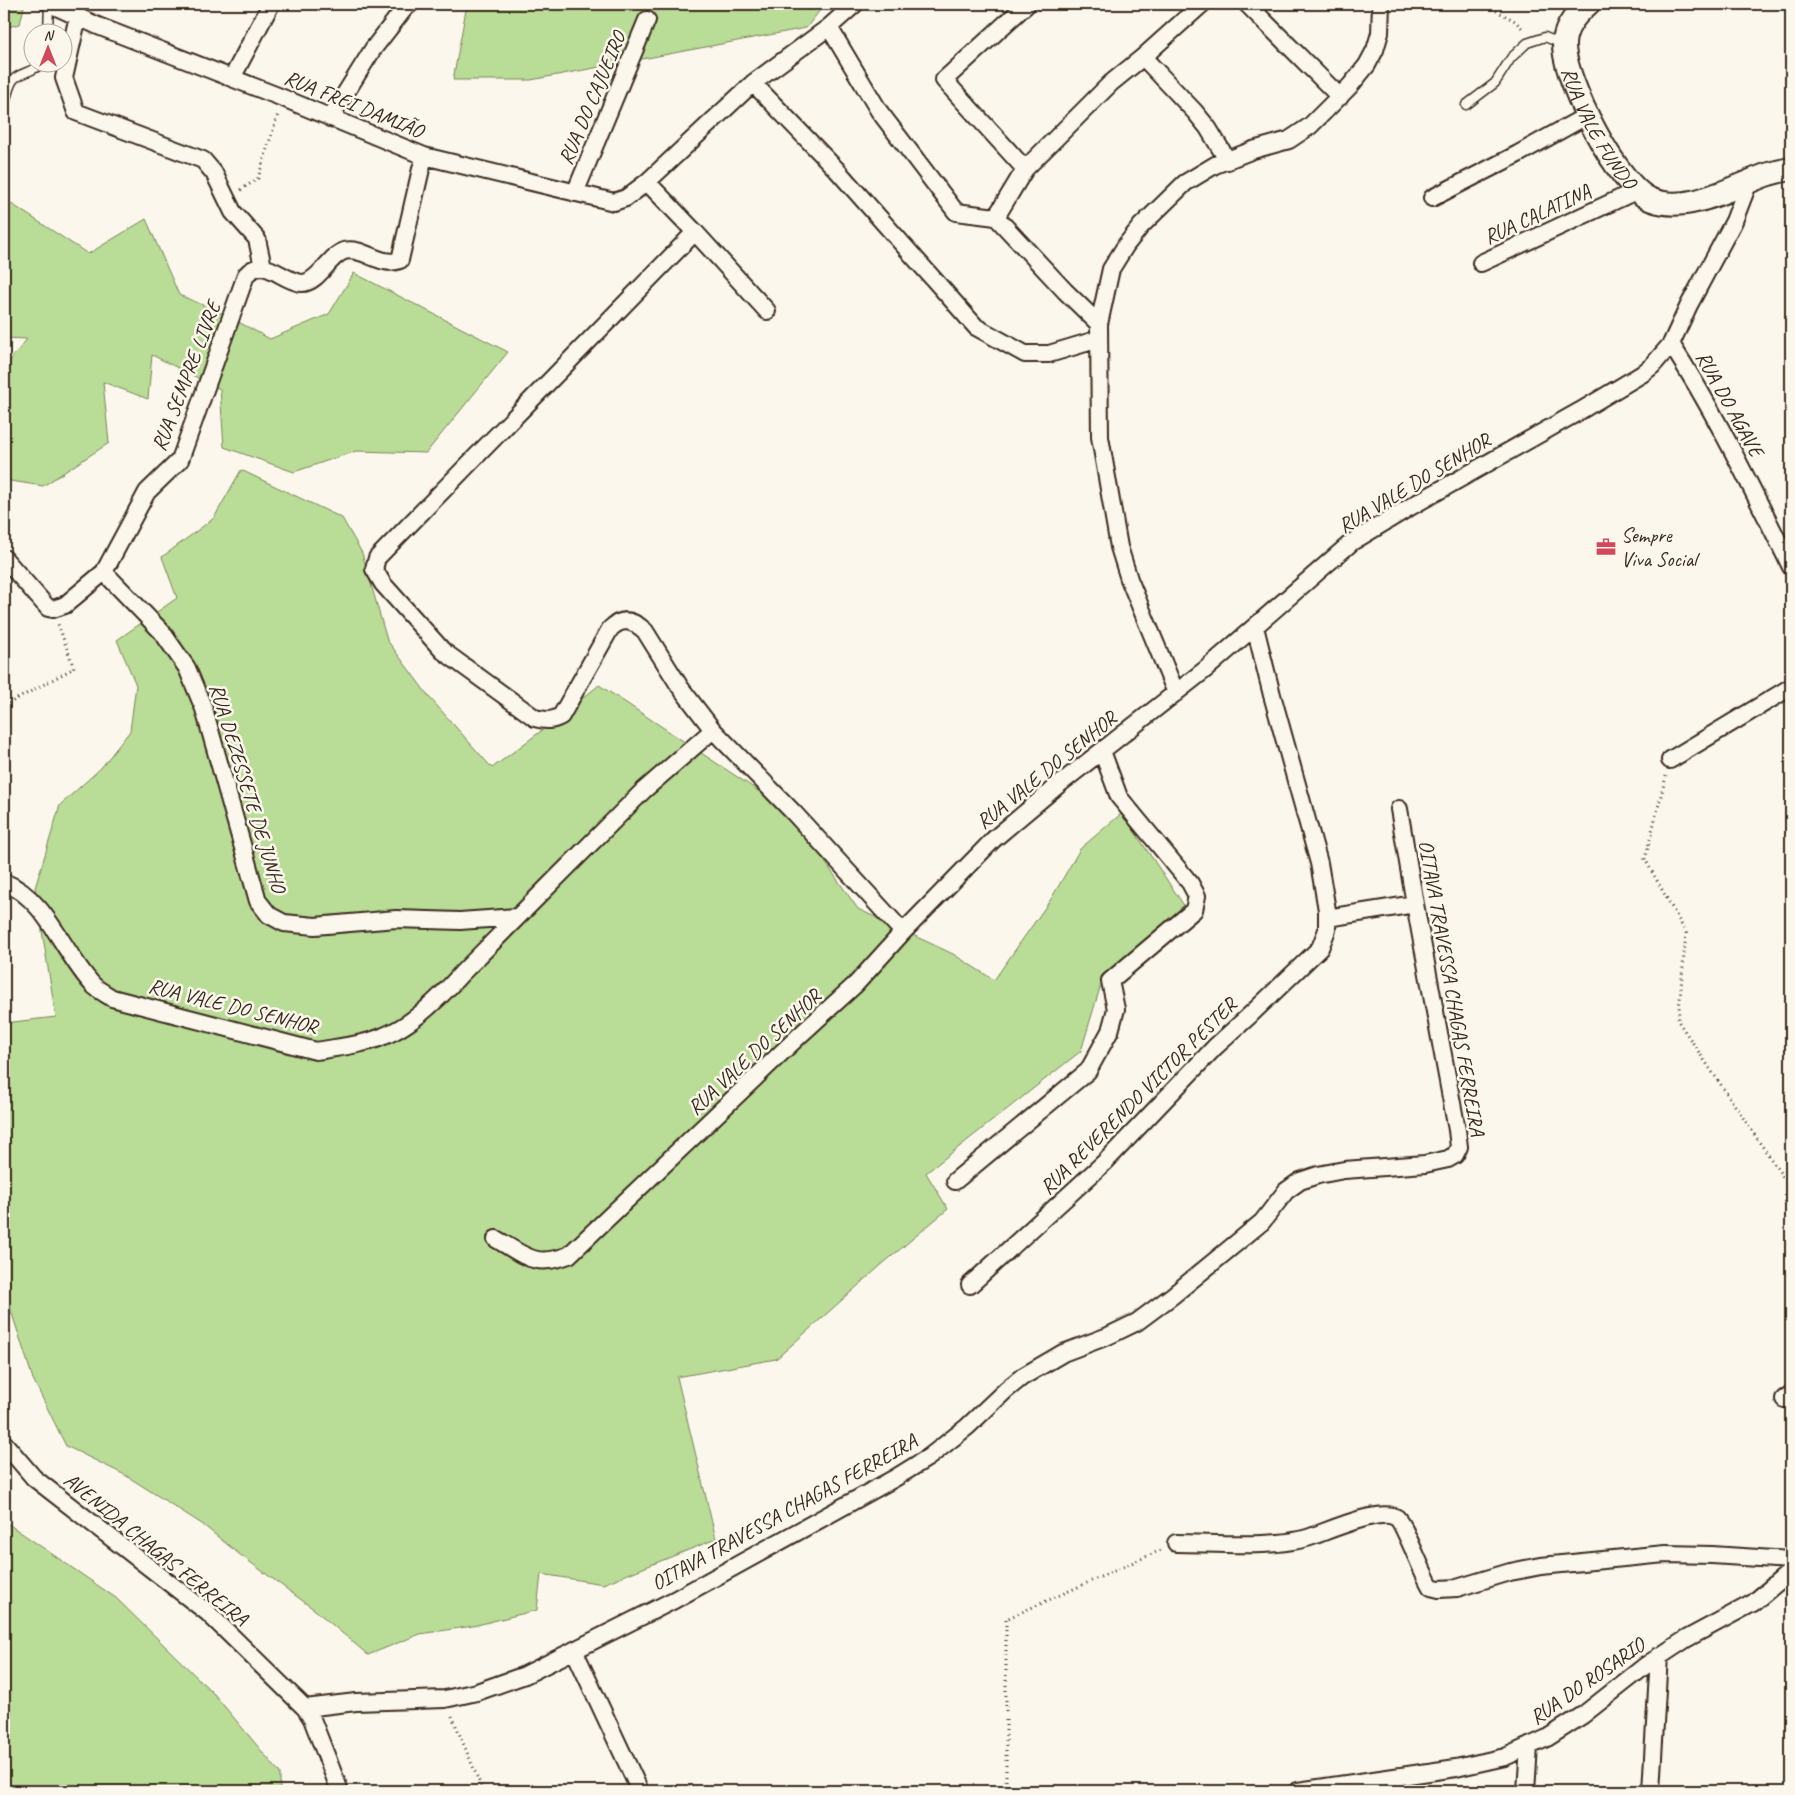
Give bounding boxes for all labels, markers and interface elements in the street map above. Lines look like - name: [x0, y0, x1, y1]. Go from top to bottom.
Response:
- north arrow: [22, 22, 72, 72]
- street label: RUA DO CAJUEIRO: [552, 25, 633, 168]
- text: N: [44, 27, 55, 44]
- street label: RUA FREI DAMIÃO: [281, 64, 430, 145]
- street label: RUA VALE FUNDO: [1556, 64, 1644, 196]
- street label: RUA CALATINA: [1479, 178, 1595, 250]
- street label: RUA SEMPRE LIVRE: [146, 295, 227, 454]
- street label: RUA DO AGAVE: [1690, 347, 1771, 464]
- street label: RUA VALE DO SENHOR: [1333, 426, 1497, 539]
- place label: Sempre Viva Social: [1621, 522, 1700, 572]
- office icon: Sempre Viva Social: [1595, 536, 1617, 558]
- street label: RUA DEZESSETE DE JUNHO: [204, 680, 293, 898]
- street label: RUA VALE DO SENHOR: [971, 704, 1123, 835]
- street label: OITAVA TRAVESSA CHAGAS FERREIRA: [1413, 838, 1491, 1139]
- street label: RUA VALE DO SENHOR: [146, 972, 323, 1040]
- street label: RUA VALE DO SENHOR: [682, 982, 828, 1120]
- street label: RUA REVERENDO VICTOR PESTER: [1034, 990, 1244, 1200]
- street label: OITAVA TRAVESSA CHAGAS FERREIRA: [647, 1427, 923, 1596]
- street label: AVENIDA CHAGAS FERREIRA: [59, 1467, 254, 1632]
- street label: RUA DO ROSARIO: [1524, 1630, 1652, 1730]

